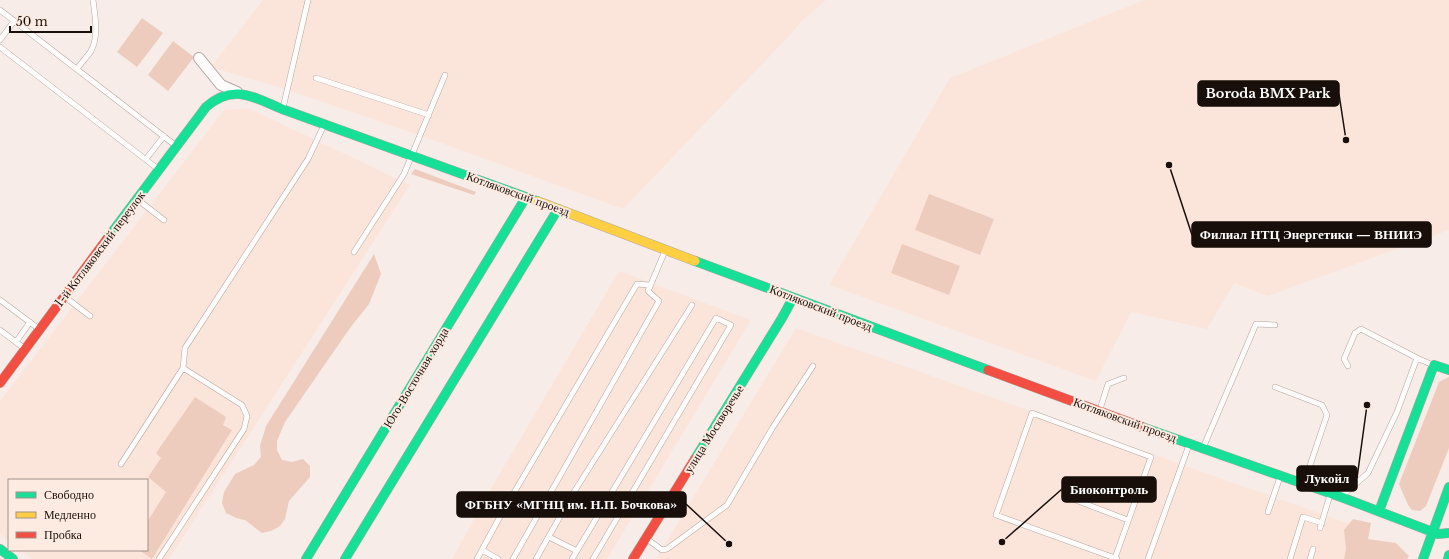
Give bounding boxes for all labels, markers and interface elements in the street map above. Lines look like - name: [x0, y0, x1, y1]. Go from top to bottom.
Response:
- scale bar: [10, 8, 91, 34]
- text: 50 m: [16, 14, 48, 29]
- callout: Boroda BMX Park: [1198, 81, 1339, 106]
- text: Boroda BMX Park: [1205, 85, 1331, 102]
- street label: Котляковский проезд: [465, 168, 572, 219]
- street label: 1-й Котляковский переулок: [51, 188, 148, 309]
- callout: Филиал НТЦ Энергетики — ВНИИЭ: [1192, 222, 1431, 247]
- text: Филиал НТЦ Энергетики — ВНИИЭ: [1200, 226, 1422, 243]
- street label: Котляковский проезд: [768, 281, 875, 334]
- street label: Юго-Восточная хорда: [380, 324, 452, 431]
- street label: улица Москворечье: [681, 382, 747, 475]
- street label: Котляковский проезд: [1072, 394, 1179, 445]
- callout: Лукойл: [1297, 466, 1357, 491]
- text: Лукойл: [1305, 470, 1349, 487]
- callout: Биоконтроль: [1062, 477, 1156, 502]
- legend: [8, 479, 148, 551]
- text: Биоконтроль: [1070, 481, 1148, 498]
- text: Свободно: [44, 487, 94, 502]
- callout: ФГБНУ «МГНЦ им. Н.П. Бочкова»: [457, 492, 686, 517]
- text: ФГБНУ «МГНЦ им. Н.П. Бочкова»: [465, 496, 677, 513]
- text: Медленно: [44, 507, 96, 522]
- text: Пробка: [44, 527, 82, 542]

